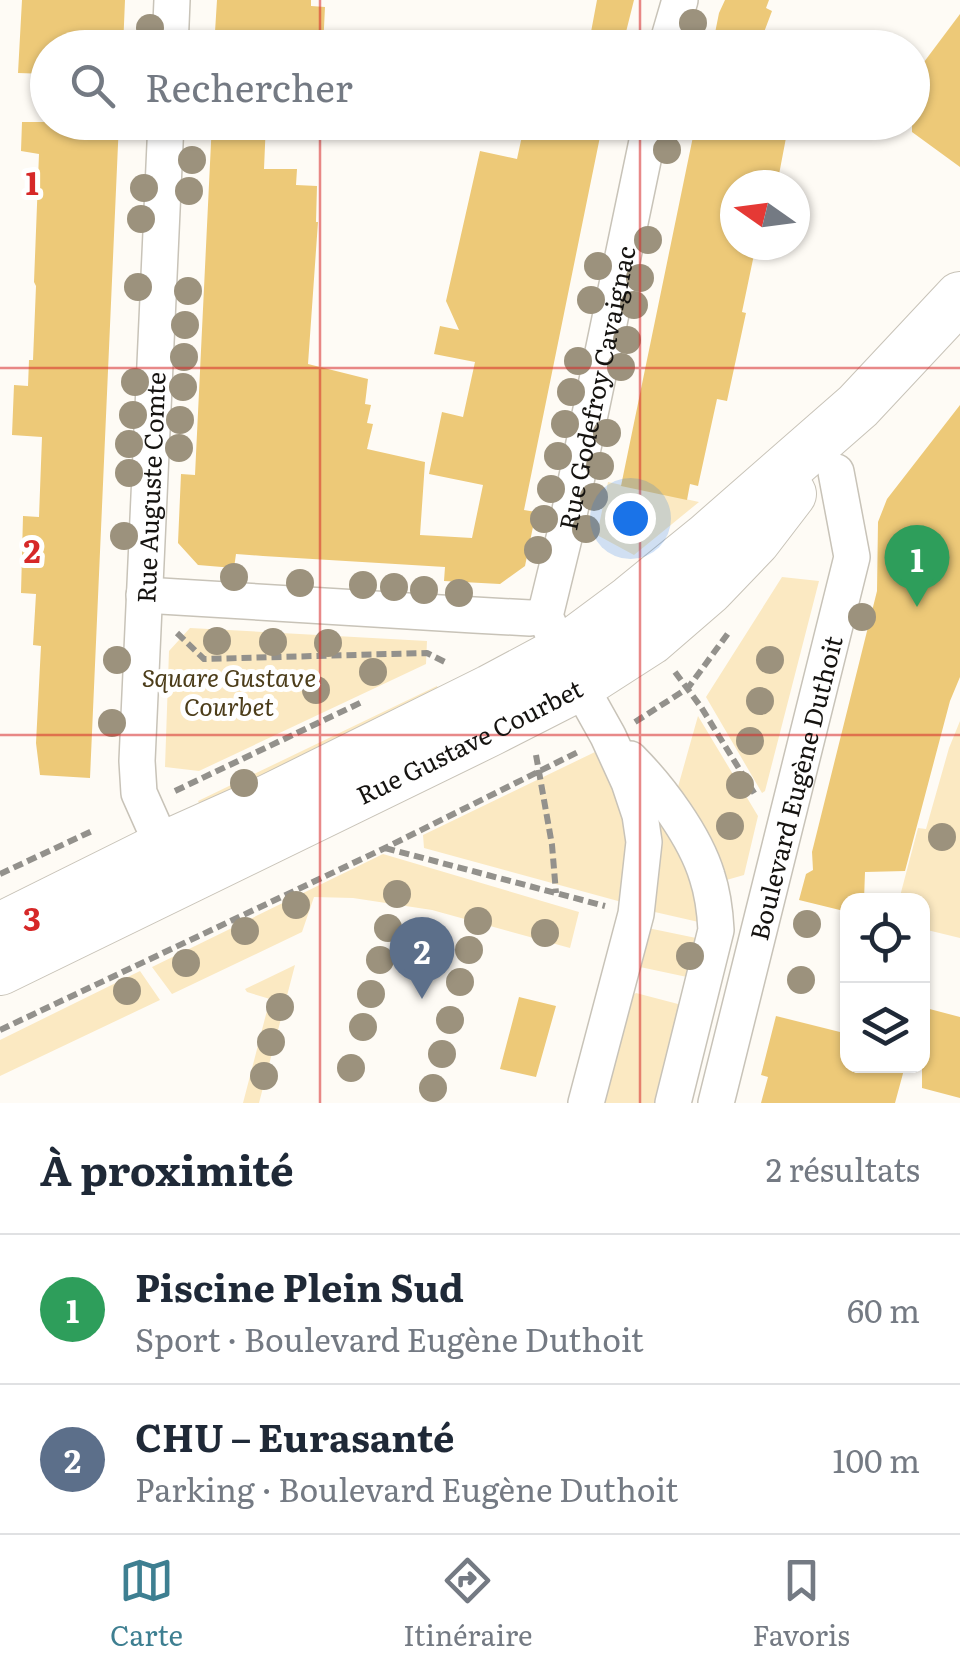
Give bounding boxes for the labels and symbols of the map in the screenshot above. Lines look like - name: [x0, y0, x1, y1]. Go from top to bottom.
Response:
- text: 1: [25, 157, 39, 205]
- north arrow: [720, 170, 810, 260]
- street label: Rue Godefroy Cavaignac: [548, 242, 643, 533]
- street label: Rue Auguste Comte: [126, 371, 173, 604]
- your location: [605, 493, 656, 544]
- pin: 1: [884, 524, 950, 607]
- text: 2: [23, 525, 41, 573]
- street label: Boulevard Eugène Duthoit: [739, 632, 850, 944]
- park label: Square Gustave Courbet: [142, 658, 316, 724]
- street label: Rue Gustave Courbet: [350, 669, 588, 812]
- text: 3: [23, 893, 41, 941]
- pin: 2: [390, 916, 454, 999]

